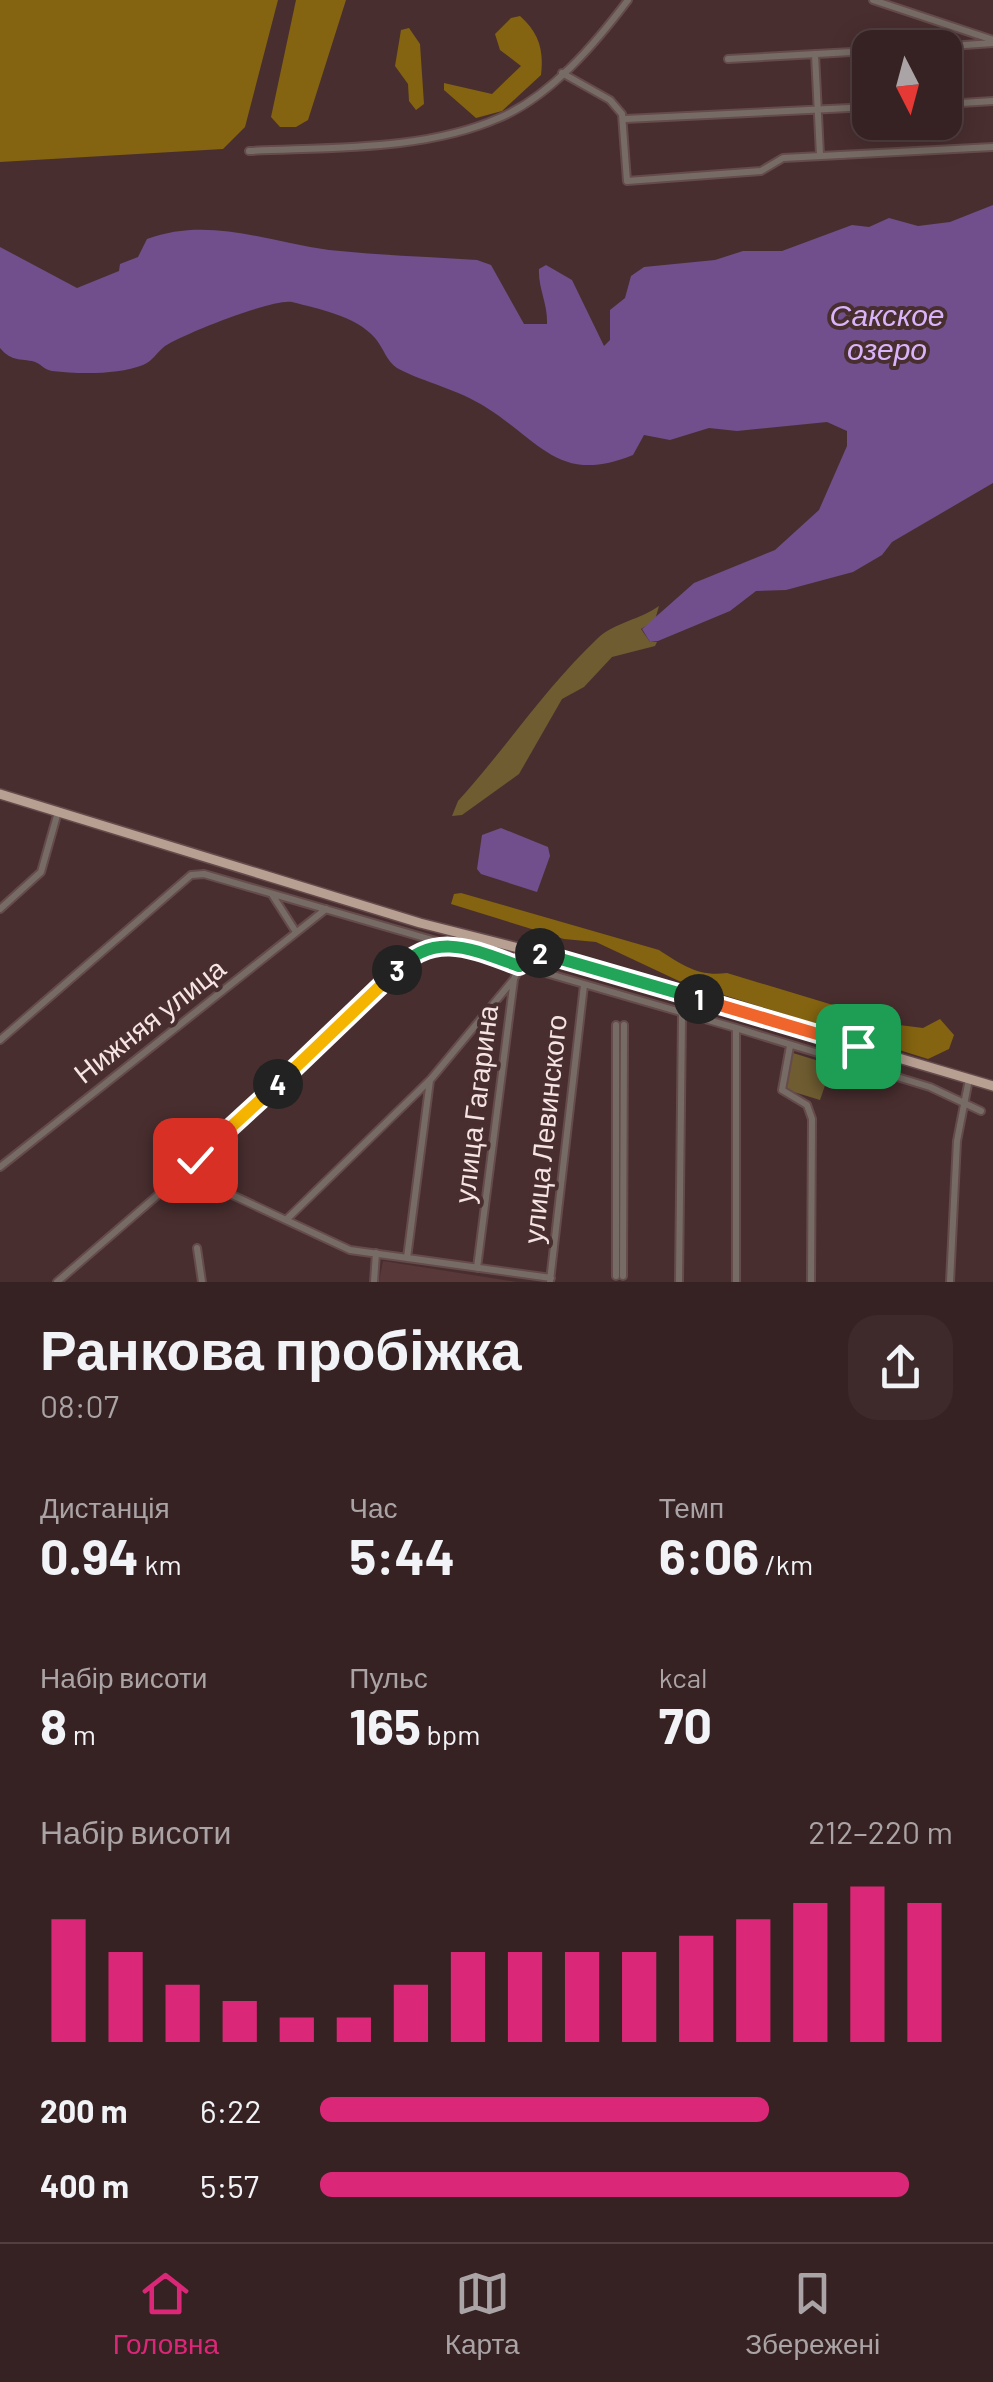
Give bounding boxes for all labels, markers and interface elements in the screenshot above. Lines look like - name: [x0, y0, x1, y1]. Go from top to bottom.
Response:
- north arrow: [852, 30, 962, 140]
- map controls: [852, 30, 962, 140]
- water label: Сакское озеро: [829, 296, 945, 366]
- pin: 2: [515, 928, 565, 978]
- text: 2: [532, 936, 548, 970]
- pin: 3: [372, 945, 422, 995]
- street label: Нижняя улица: [66, 950, 232, 1090]
- text: 3: [389, 953, 405, 987]
- pin: 1: [674, 974, 724, 1024]
- text: 1: [694, 982, 704, 1016]
- street label: улица Гагарина: [446, 1003, 504, 1205]
- pin: [816, 1004, 901, 1089]
- street label: улица Левинского: [515, 1013, 573, 1245]
- icon: arrive: [831, 1019, 886, 1074]
- pin: 4: [253, 1059, 303, 1109]
- text: 4: [270, 1067, 286, 1101]
- pin: [153, 1118, 238, 1203]
- icon: check: [168, 1133, 223, 1188]
- text: Ранкова пробіжка: [40, 1315, 522, 1381]
- button: share: [848, 1315, 953, 1420]
- text: 08:07: [40, 1386, 119, 1424]
- text: Дистанція: [40, 1490, 170, 1524]
- text: Час: [349, 1490, 398, 1524]
- text: Темп: [659, 1490, 724, 1524]
- text: 0.94: [40, 1525, 139, 1585]
- text: 5:44: [349, 1525, 455, 1585]
- text: 6:06: [659, 1525, 759, 1585]
- text: km: [139, 1547, 182, 1581]
- text: /km: [759, 1547, 813, 1581]
- text: Набір висоти: [40, 1660, 207, 1694]
- text: Пульс: [349, 1660, 428, 1694]
- text: kcal: [659, 1660, 707, 1694]
- text: 70: [659, 1694, 712, 1754]
- text: 8: [40, 1695, 67, 1755]
- text: 165: [349, 1695, 421, 1755]
- text: m: [67, 1717, 96, 1751]
- text: bpm: [421, 1717, 480, 1751]
- text: Набір висоти: [40, 1812, 231, 1850]
- text: 212–220 m: [808, 1812, 953, 1850]
- text: 200 m: [40, 2091, 128, 2129]
- text: 6:22: [200, 2091, 262, 2129]
- text: 400 m: [40, 2166, 129, 2204]
- text: 5:57: [200, 2166, 259, 2204]
- tab: Головна: [113, 2266, 219, 2361]
- tab: Карта: [445, 2266, 520, 2361]
- tab: Збережені: [745, 2266, 880, 2361]

